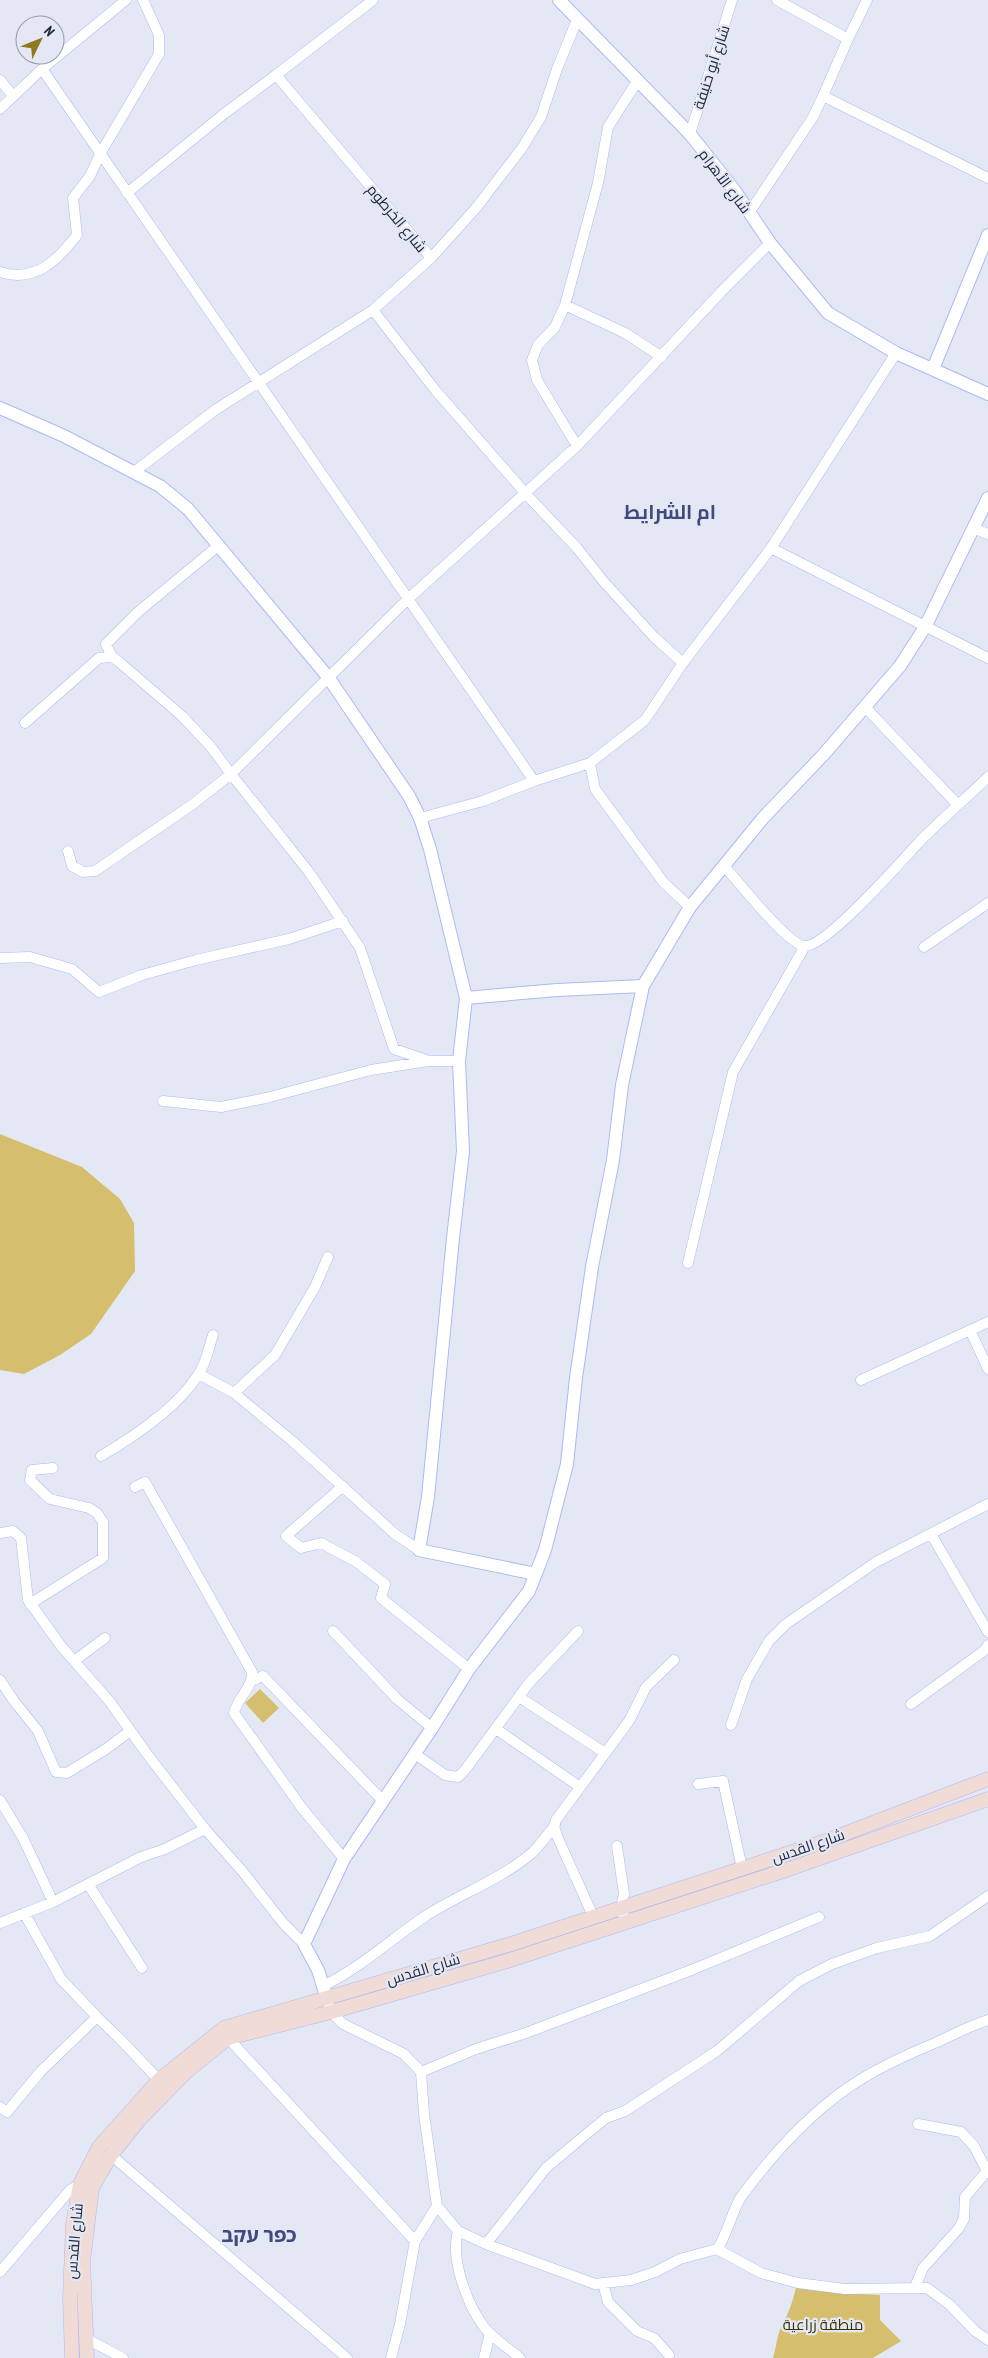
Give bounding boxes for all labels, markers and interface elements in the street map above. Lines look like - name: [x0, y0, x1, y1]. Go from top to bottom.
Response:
- north arrow: [15, 15, 65, 65]
- text: N: [40, 22, 59, 40]
- street label: شارع أبو حنيفة: [688, 22, 735, 112]
- street label: شارع الأهرام: [693, 145, 755, 218]
- street label: شارع الخرطوم: [361, 180, 431, 257]
- district label: ام الشرايط: [624, 499, 716, 526]
- street label: شارع القدس: [769, 1825, 848, 1869]
- street label: شارع القدس: [384, 1949, 463, 1991]
- street label: شارع القدس: [61, 2202, 89, 2280]
- district label: כפר עקב: [221, 2222, 297, 2248]
- park label: منطقة زراعية: [783, 2315, 863, 2334]

